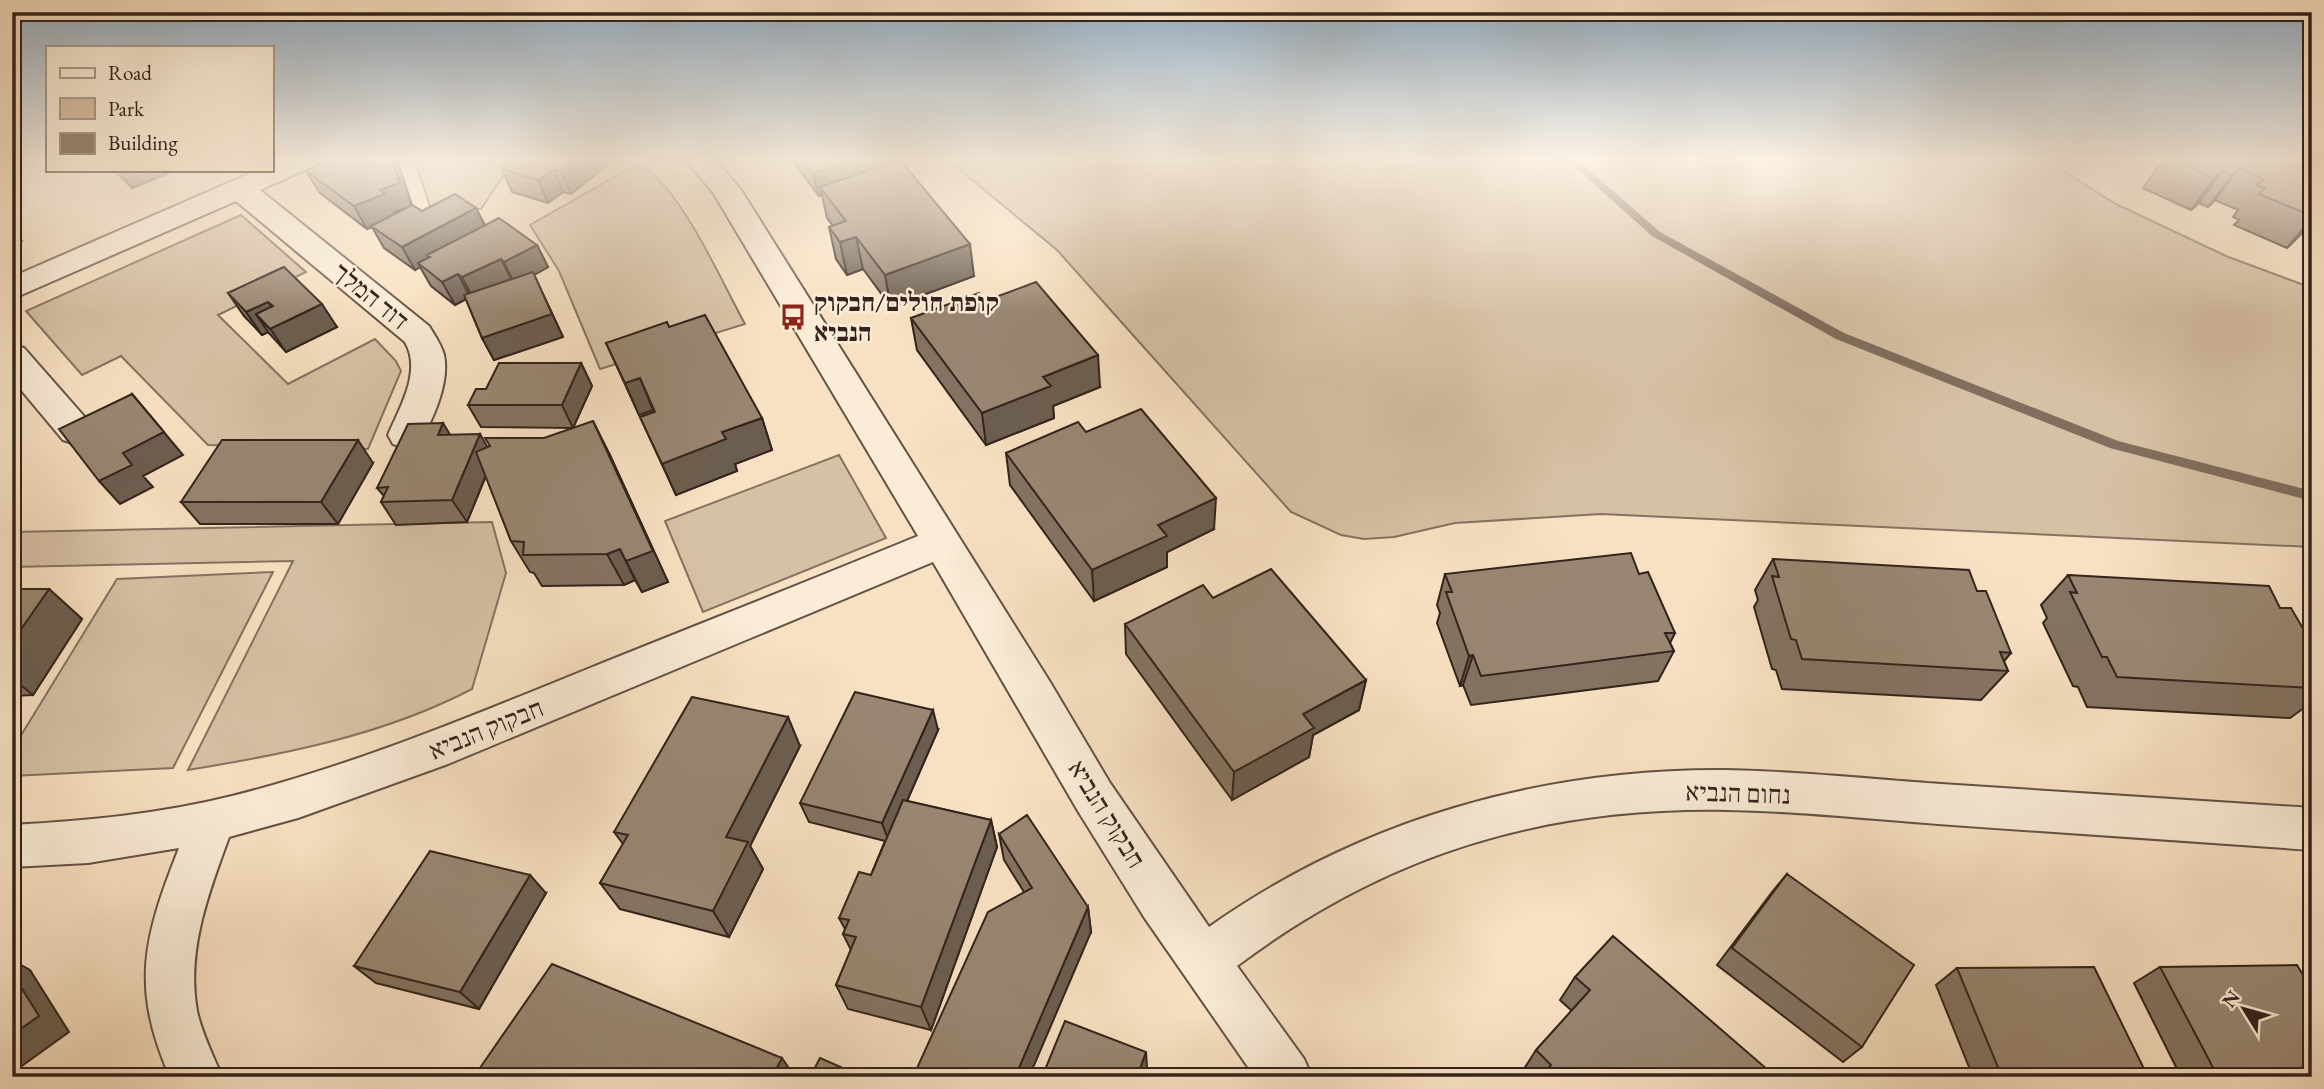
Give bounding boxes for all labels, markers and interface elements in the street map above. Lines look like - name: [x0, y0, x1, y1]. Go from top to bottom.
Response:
- legend: [46, 46, 273, 172]
- text: Road: [108, 59, 152, 86]
- text: Park: [108, 95, 145, 122]
- text: Building: [108, 129, 178, 156]
- street label: דוד המלך: [326, 255, 416, 337]
- place label: קופת חולים/חבקוק הנביא: [814, 285, 999, 349]
- bus stop icon: קופת חולים/חבקוק הנביא: [778, 302, 808, 332]
- street label: חבקוק הנביא: [424, 691, 548, 767]
- street label: חבקוק הנביא: [1061, 754, 1153, 874]
- street label: נחום הנביא: [1685, 774, 1791, 812]
- north arrow: [2208, 974, 2278, 1044]
- text: N: [2216, 985, 2246, 1013]

